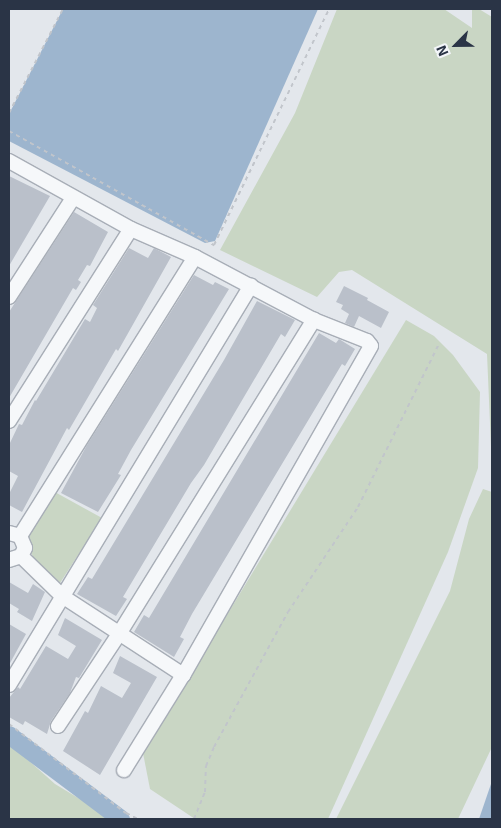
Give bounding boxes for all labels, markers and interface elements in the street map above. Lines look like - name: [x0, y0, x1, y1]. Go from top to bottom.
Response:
- north arrow: [431, 20, 481, 70]
- text: N: [432, 43, 452, 59]

